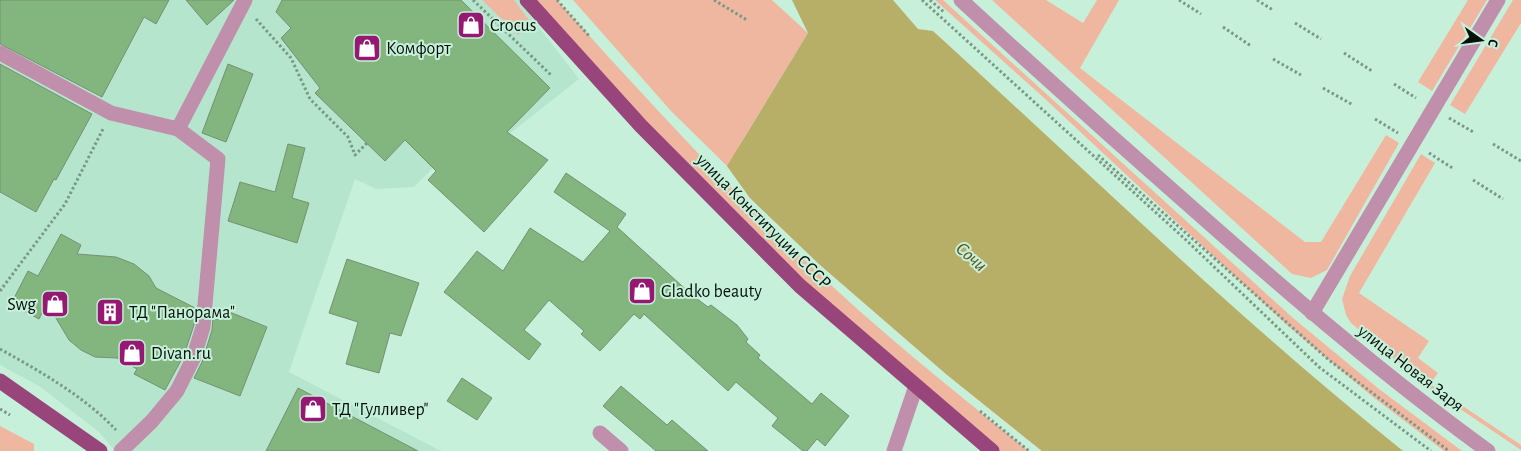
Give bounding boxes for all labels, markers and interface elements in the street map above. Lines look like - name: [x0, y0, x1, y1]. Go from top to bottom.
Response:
- shop icon: Crocus: [456, 10, 486, 40]
- north arrow: [1456, 15, 1506, 65]
- place label: Crocus: [490, 17, 536, 35]
- shop icon: Комфорт: [352, 33, 382, 63]
- text: С: [1485, 37, 1500, 49]
- place label: Комфорт: [386, 40, 451, 58]
- street label: улица Конституции СССР: [692, 150, 834, 293]
- water label: Сочи: [952, 239, 990, 276]
- shop icon: Gladko beauty: [627, 276, 657, 306]
- place label: Gladko beauty: [661, 283, 762, 301]
- shop icon: Swg: [40, 289, 70, 319]
- place label: Swg: [7, 296, 36, 314]
- building icon: ТД "Панорама": [95, 297, 125, 327]
- place label: ТД "Панорама": [129, 304, 235, 322]
- street label: улица Новая Заря: [1353, 321, 1467, 416]
- shop icon: Divan.ru: [117, 338, 147, 368]
- place label: Divan.ru: [151, 345, 211, 363]
- shop icon: ТД "Гулливер": [298, 394, 328, 424]
- place label: ТД "Гулливер": [332, 401, 429, 419]

